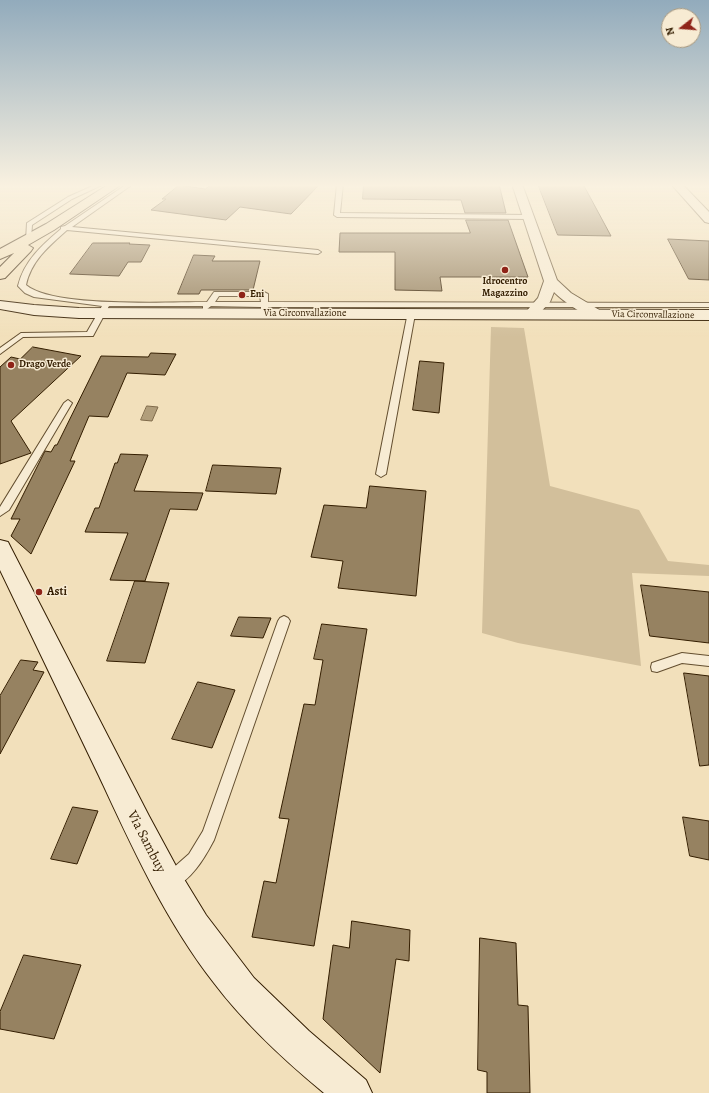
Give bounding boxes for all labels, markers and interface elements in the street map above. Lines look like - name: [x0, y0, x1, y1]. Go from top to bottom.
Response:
- north arrow: [661, 8, 701, 48]
- text: N: [662, 25, 678, 37]
- marker: Idrocentro Magazzino: [500, 265, 510, 275]
- place label: Idrocentro Magazzino: [482, 276, 528, 300]
- place label: Eni: [250, 289, 264, 301]
- marker: Eni: [237, 290, 247, 300]
- street label: Via Circonvallazione: [264, 308, 346, 320]
- street label: Via Circonvallazione: [611, 308, 695, 322]
- place label: Drago Verde: [19, 359, 71, 371]
- marker: Drago Verde: [6, 360, 16, 370]
- place label: Asti: [47, 585, 67, 599]
- marker: Asti: [34, 587, 44, 597]
- street label: Via Sambuy: [123, 808, 169, 876]

